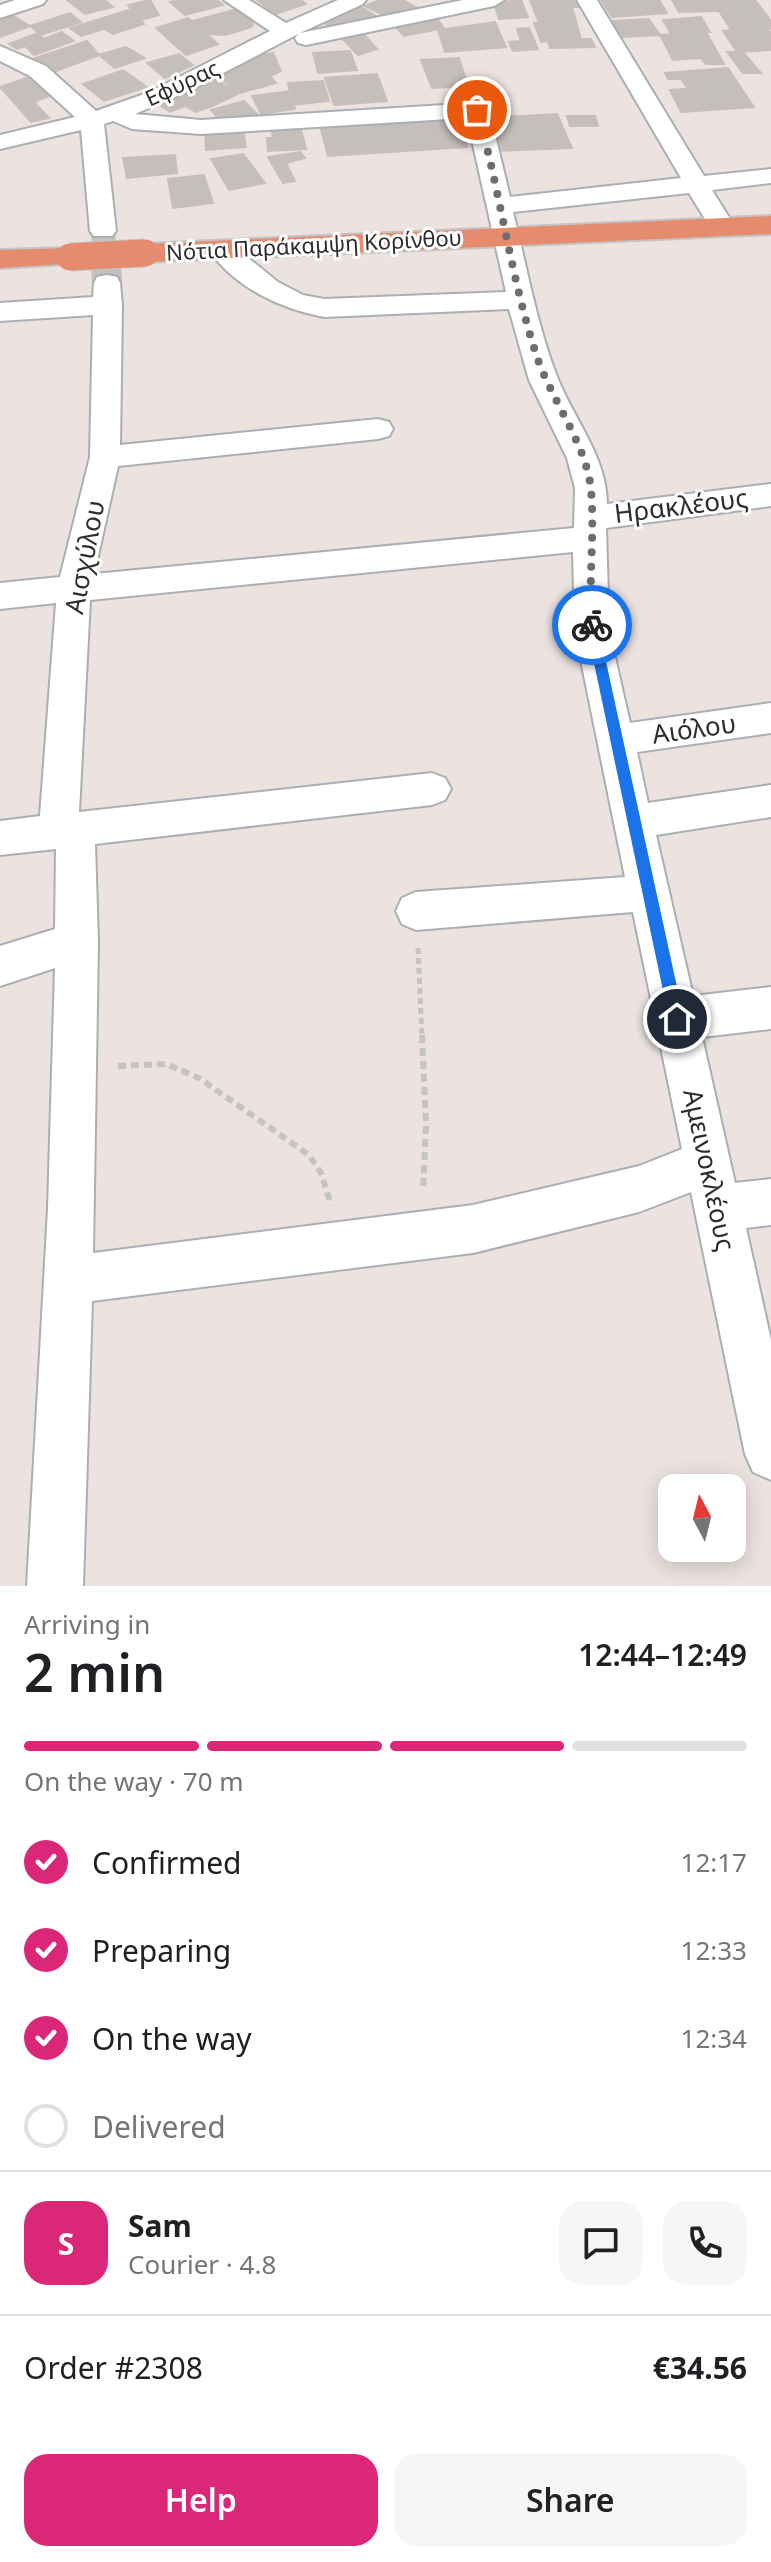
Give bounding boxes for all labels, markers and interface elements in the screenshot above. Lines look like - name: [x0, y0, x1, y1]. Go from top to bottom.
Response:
- street label: Εφύρας: [140, 52, 224, 112]
- pin: [443, 76, 511, 144]
- icon: bag: [455, 88, 499, 132]
- street label: Νότια Παράκαμψη Κορίνθου: [165, 221, 463, 267]
- street label: Ηρακλέους: [612, 479, 750, 531]
- street label: Αισχύλου: [55, 497, 113, 617]
- courier: [552, 585, 632, 665]
- icon: bike: [570, 603, 614, 647]
- street label: Αιόλου: [650, 704, 738, 752]
- pin: [643, 985, 711, 1053]
- icon: home: [655, 997, 699, 1041]
- street label: Αμεινοκλέους: [675, 1085, 745, 1254]
- north arrow: [658, 1474, 746, 1562]
- map controls: [658, 1474, 746, 1562]
- text: Arriving in: [24, 1606, 150, 1642]
- text: 12:44–12:49: [578, 1634, 747, 1675]
- text: 2 min: [24, 1636, 165, 1707]
- text: On the way · 70 m: [24, 1763, 244, 1799]
- icon: check: [24, 1840, 68, 1884]
- text: Confirmed: [92, 1842, 242, 1883]
- text: 12:17: [681, 1844, 747, 1880]
- icon: check: [24, 1928, 68, 1972]
- text: Preparing: [92, 1930, 231, 1971]
- text: 12:33: [681, 1932, 747, 1968]
- icon: check: [24, 2016, 68, 2060]
- text: On the way: [92, 2018, 252, 2059]
- text: 12:34: [681, 2020, 747, 2056]
- text: Delivered: [92, 2106, 226, 2147]
- button: chat: [559, 2201, 643, 2285]
- button: phone: [663, 2201, 747, 2285]
- text: Sam: [128, 2205, 192, 2246]
- text: S: [58, 2223, 74, 2264]
- text: Courier · 4.8: [128, 2246, 276, 2282]
- text: Order #2308: [24, 2347, 203, 2388]
- text: €34.56: [653, 2347, 747, 2388]
- button: Help: [24, 2454, 378, 2546]
- button: Share: [394, 2454, 747, 2546]

